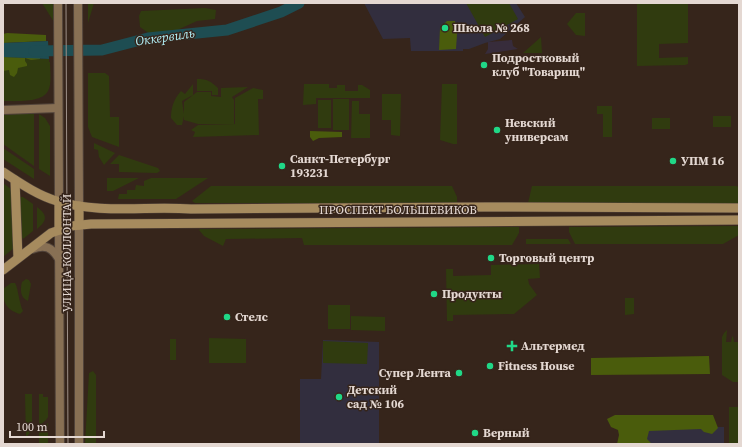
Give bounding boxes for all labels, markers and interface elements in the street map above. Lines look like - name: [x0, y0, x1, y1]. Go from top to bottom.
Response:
- place label: Школа № 268: [453, 20, 530, 36]
- marker: Школа № 268: [440, 23, 450, 33]
- water label: Оккервиль: [134, 24, 196, 50]
- place label: Подростковый клуб "Товарищ": [492, 50, 585, 80]
- marker: Подростковый клуб "Товарищ": [479, 60, 489, 70]
- place label: Невский универсам: [504, 115, 569, 145]
- marker: Невский универсам: [492, 125, 502, 135]
- place label: Санкт-Петербург 193231: [290, 151, 391, 181]
- place label: УПМ 16: [681, 153, 725, 169]
- marker: УПМ 16: [668, 156, 678, 166]
- marker: Санкт-Петербург 193231: [277, 161, 287, 171]
- street label: УЛИЦА КОЛЛОНТАЙ: [59, 193, 75, 312]
- street label: ПРОСПЕКТ БОЛЬШЕВИКОВ: [319, 202, 477, 218]
- place label: Торговый центр: [499, 250, 594, 266]
- marker: Торговый центр: [486, 253, 496, 263]
- place label: Продукты: [442, 286, 502, 302]
- marker: Продукты: [429, 289, 439, 299]
- place label: Стелс: [235, 309, 268, 325]
- marker: Стелс: [222, 312, 232, 322]
- place label: Альтермед: [521, 338, 585, 354]
- marker: Альтермед: [506, 340, 518, 352]
- place label: Fitness House: [498, 358, 575, 374]
- marker: Fitness House: [485, 361, 495, 371]
- place label: Супер Лента: [379, 365, 452, 381]
- marker: Супер Лента: [454, 368, 464, 378]
- place label: Детский сад № 106: [347, 382, 405, 412]
- marker: Детский сад № 106: [334, 392, 344, 402]
- scale bar: [10, 413, 104, 439]
- text: 100 m: [16, 419, 48, 435]
- place label: Верный: [483, 425, 530, 441]
- marker: Верный: [470, 428, 480, 438]

